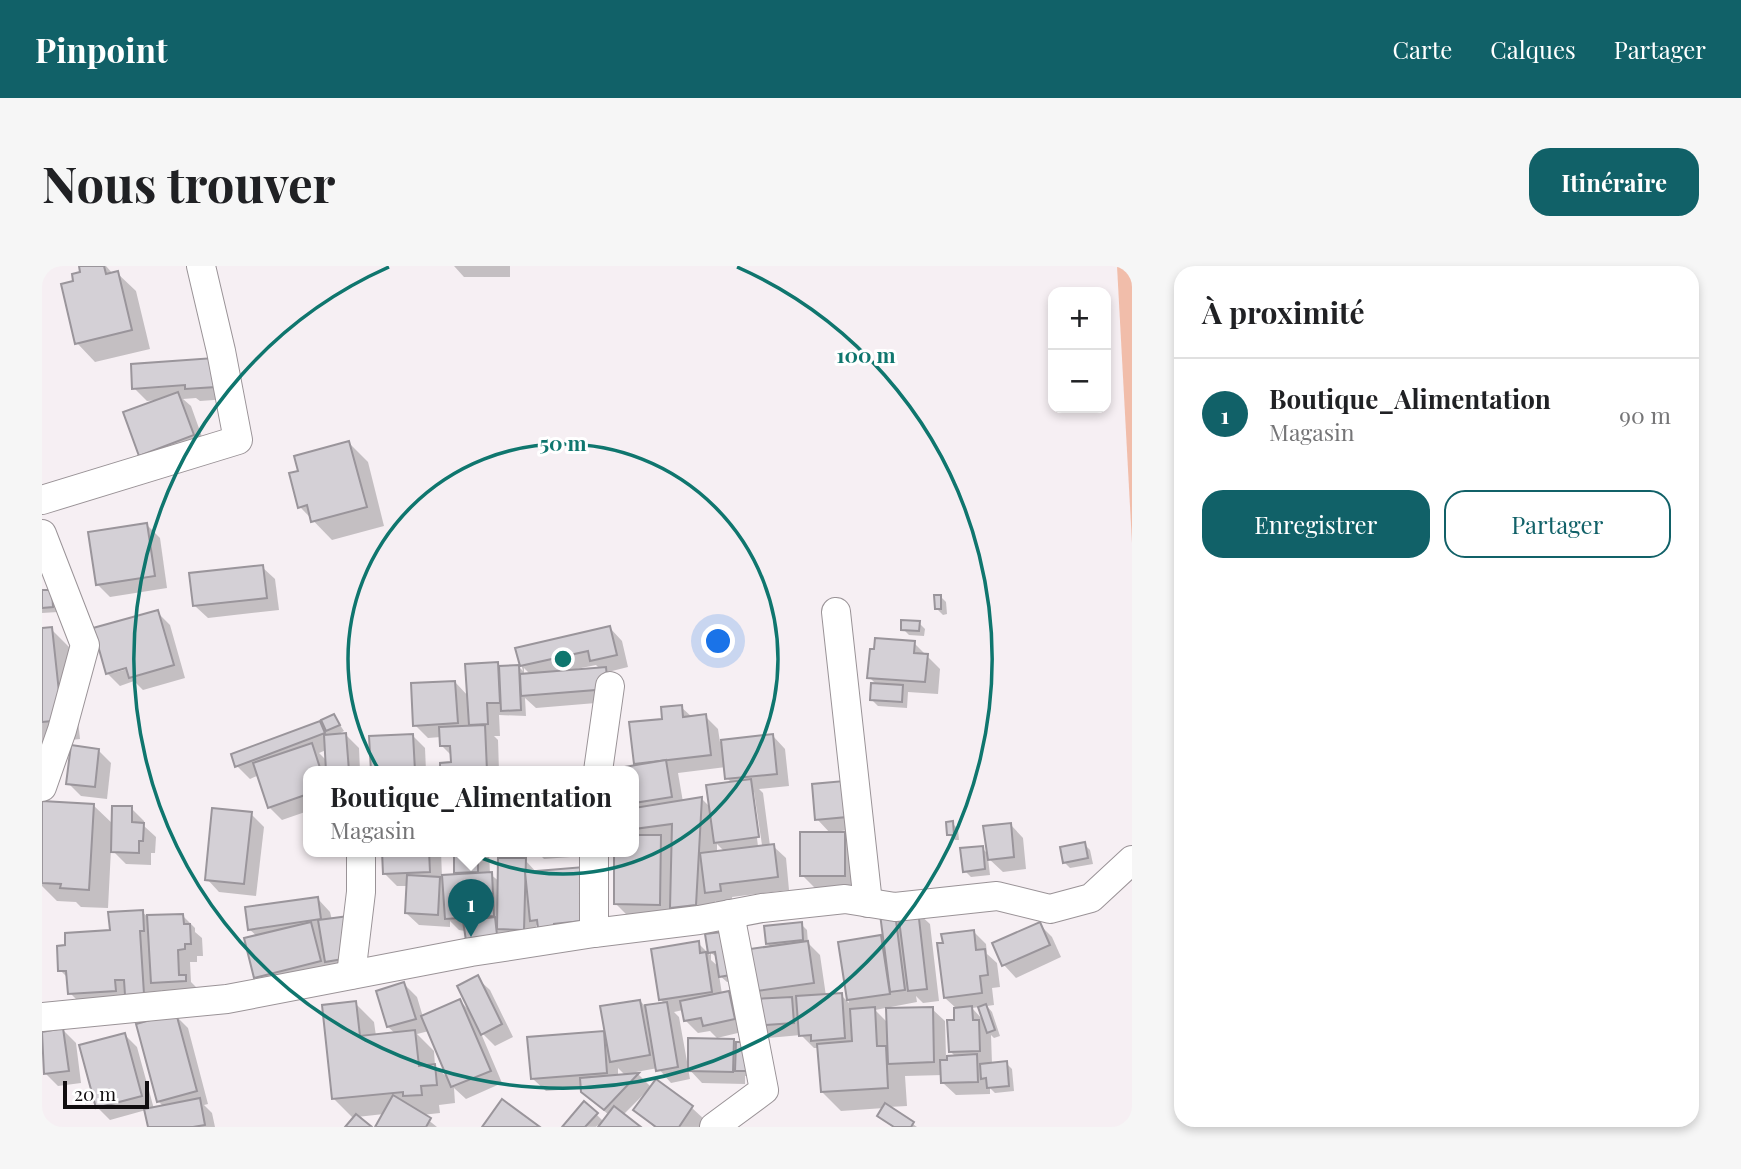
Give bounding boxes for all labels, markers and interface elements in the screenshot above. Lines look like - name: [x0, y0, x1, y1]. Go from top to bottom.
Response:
- text: Pinpoint: [35, 27, 168, 71]
- text: Carte: [1393, 33, 1452, 65]
- text: Calques: [1490, 33, 1576, 65]
- text: Partager: [1614, 33, 1706, 65]
- button: Itinéraire: [1529, 148, 1699, 216]
- text: Nous trouver: [42, 150, 335, 215]
- map controls: [1048, 287, 1111, 413]
- button: +: [1048, 287, 1111, 350]
- text: À proximité: [1202, 292, 1365, 332]
- text: 100 m: [836, 340, 896, 368]
- button: −: [1048, 350, 1111, 413]
- text: Boutique_Alimentation: [1269, 381, 1551, 416]
- text: 1: [1221, 399, 1229, 430]
- text: 90 m: [1619, 399, 1671, 430]
- text: Magasin: [1269, 416, 1355, 447]
- text: 50 m: [539, 428, 587, 456]
- button: Enregistrer: [1202, 490, 1430, 558]
- button: Partager: [1444, 490, 1671, 558]
- your location: [701, 624, 735, 658]
- centre of rings: [551, 647, 575, 671]
- popup: [303, 766, 639, 857]
- text: Boutique_Alimentation: [330, 779, 612, 814]
- text: Magasin: [330, 814, 416, 845]
- pin: 1: [448, 879, 494, 937]
- scale bar: [63, 1078, 149, 1110]
- text: 20 m: [74, 1080, 116, 1106]

